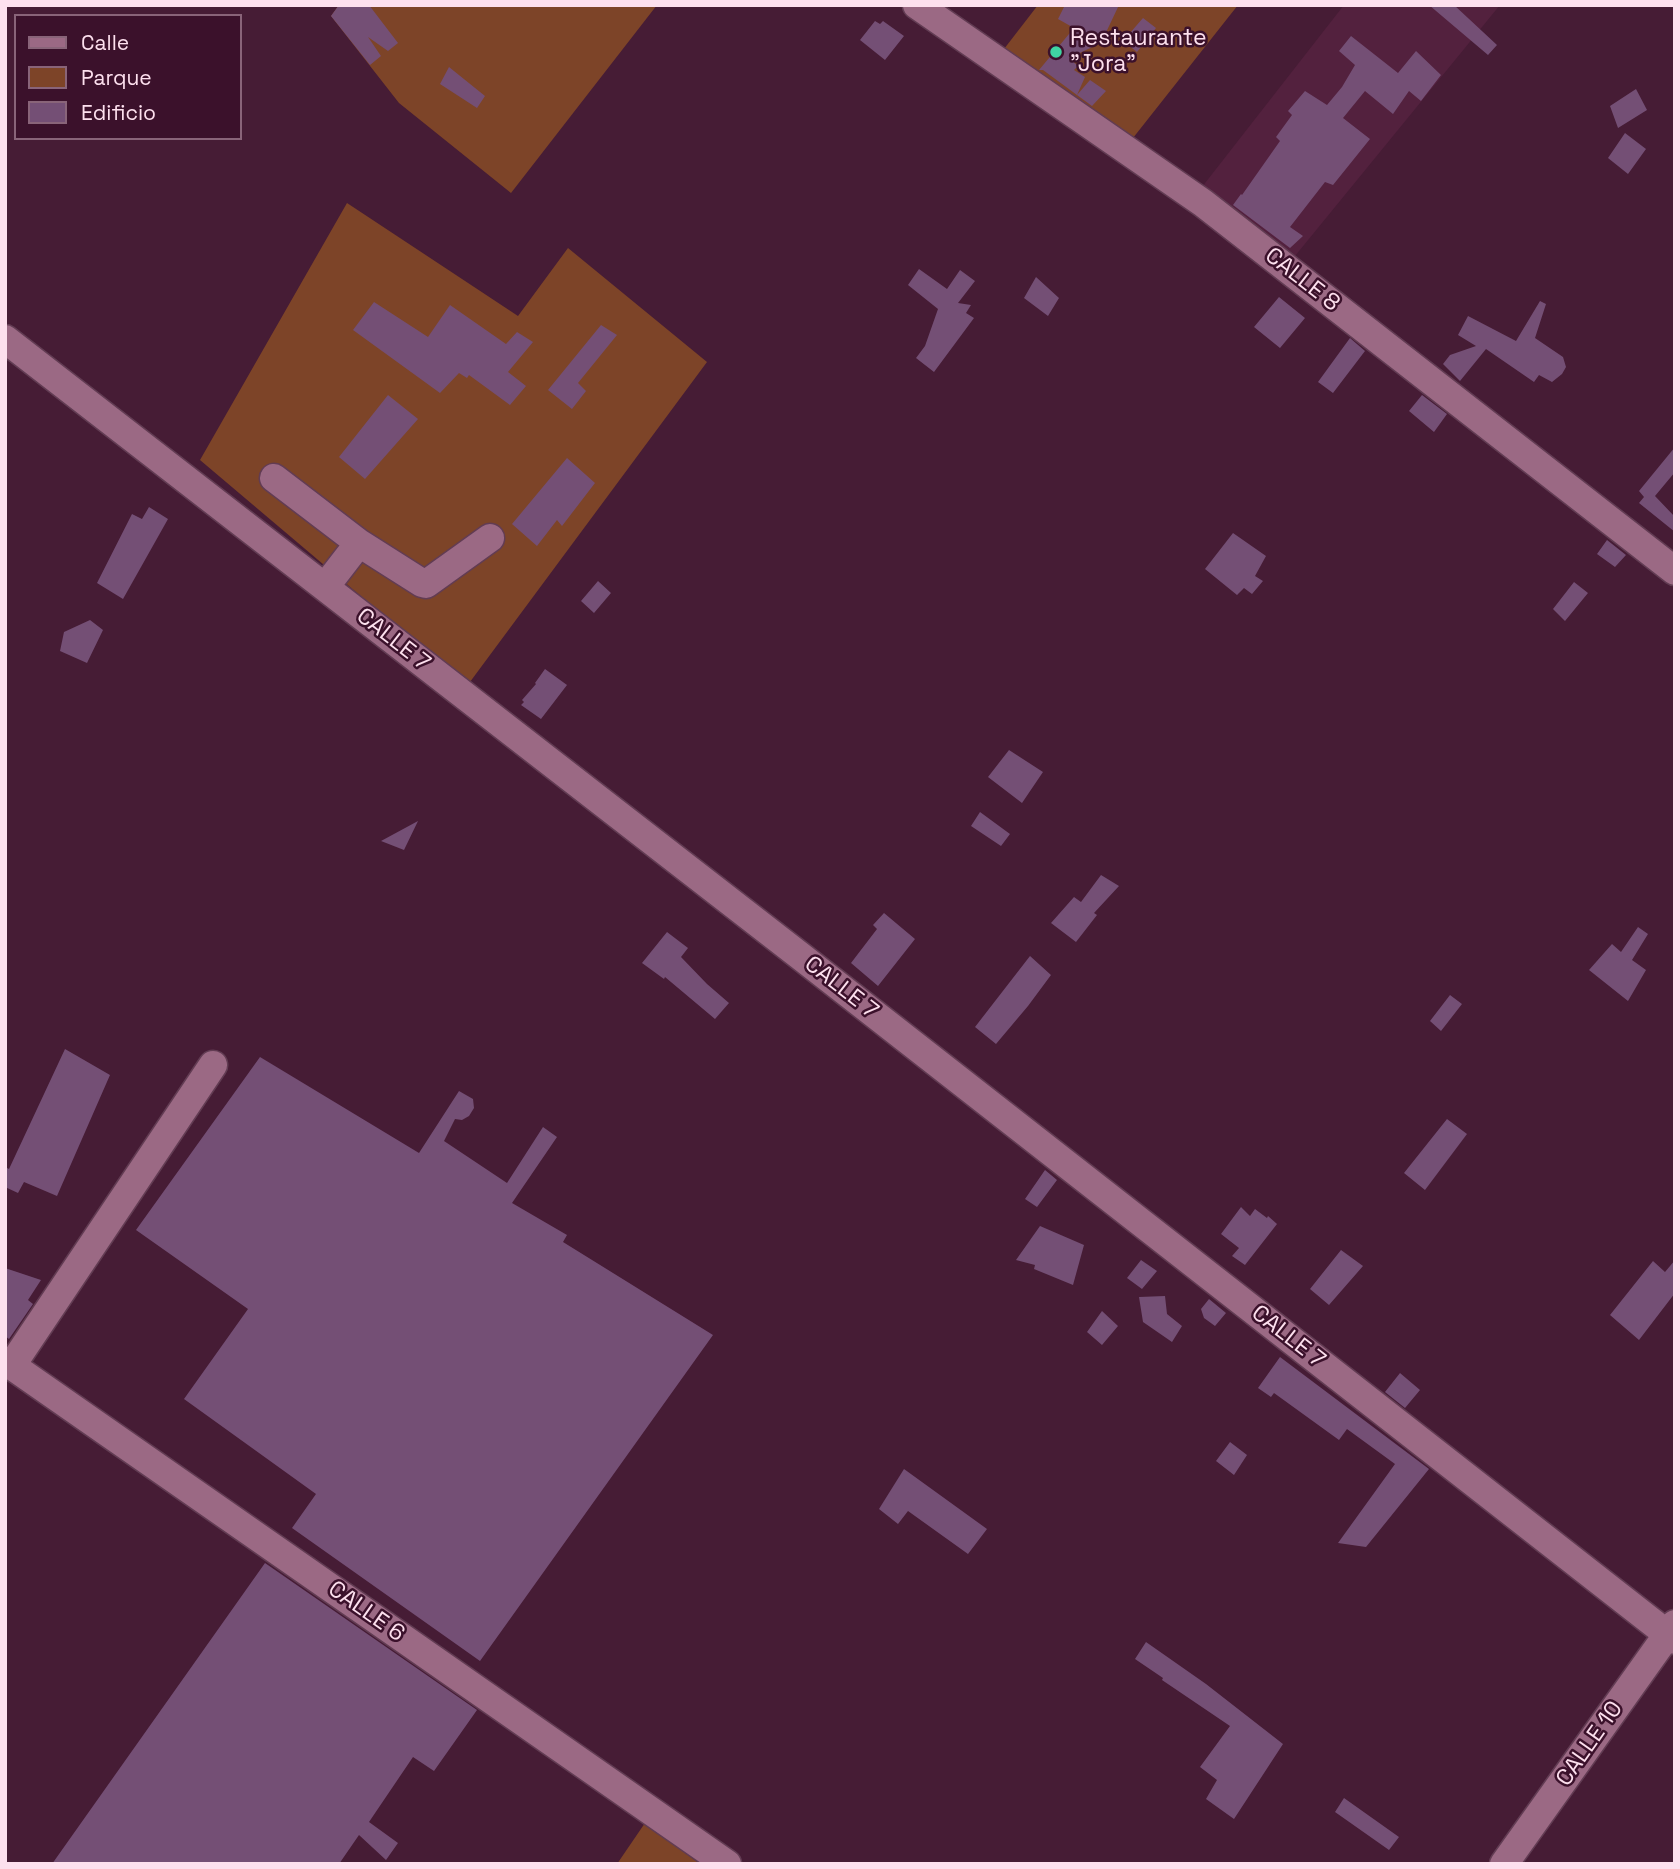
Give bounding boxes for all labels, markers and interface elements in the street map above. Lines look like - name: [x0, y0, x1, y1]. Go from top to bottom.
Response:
- legend: [14, 14, 242, 140]
- place label: Restaurante "Jora": [1070, 25, 1207, 79]
- text: Calle: [81, 29, 129, 56]
- marker: Restaurante "Jora": [1048, 44, 1064, 60]
- text: Parque: [81, 64, 152, 91]
- text: Edificio: [81, 99, 156, 126]
- street label: CALLE 8: [1259, 242, 1345, 318]
- street label: CALLE 7: [351, 603, 435, 677]
- street label: CALLE 7: [799, 951, 883, 1025]
- street label: CALLE 7: [1246, 1300, 1330, 1374]
- street label: CALLE 6: [322, 1576, 410, 1648]
- street label: CALLE 10: [1551, 1696, 1629, 1792]

